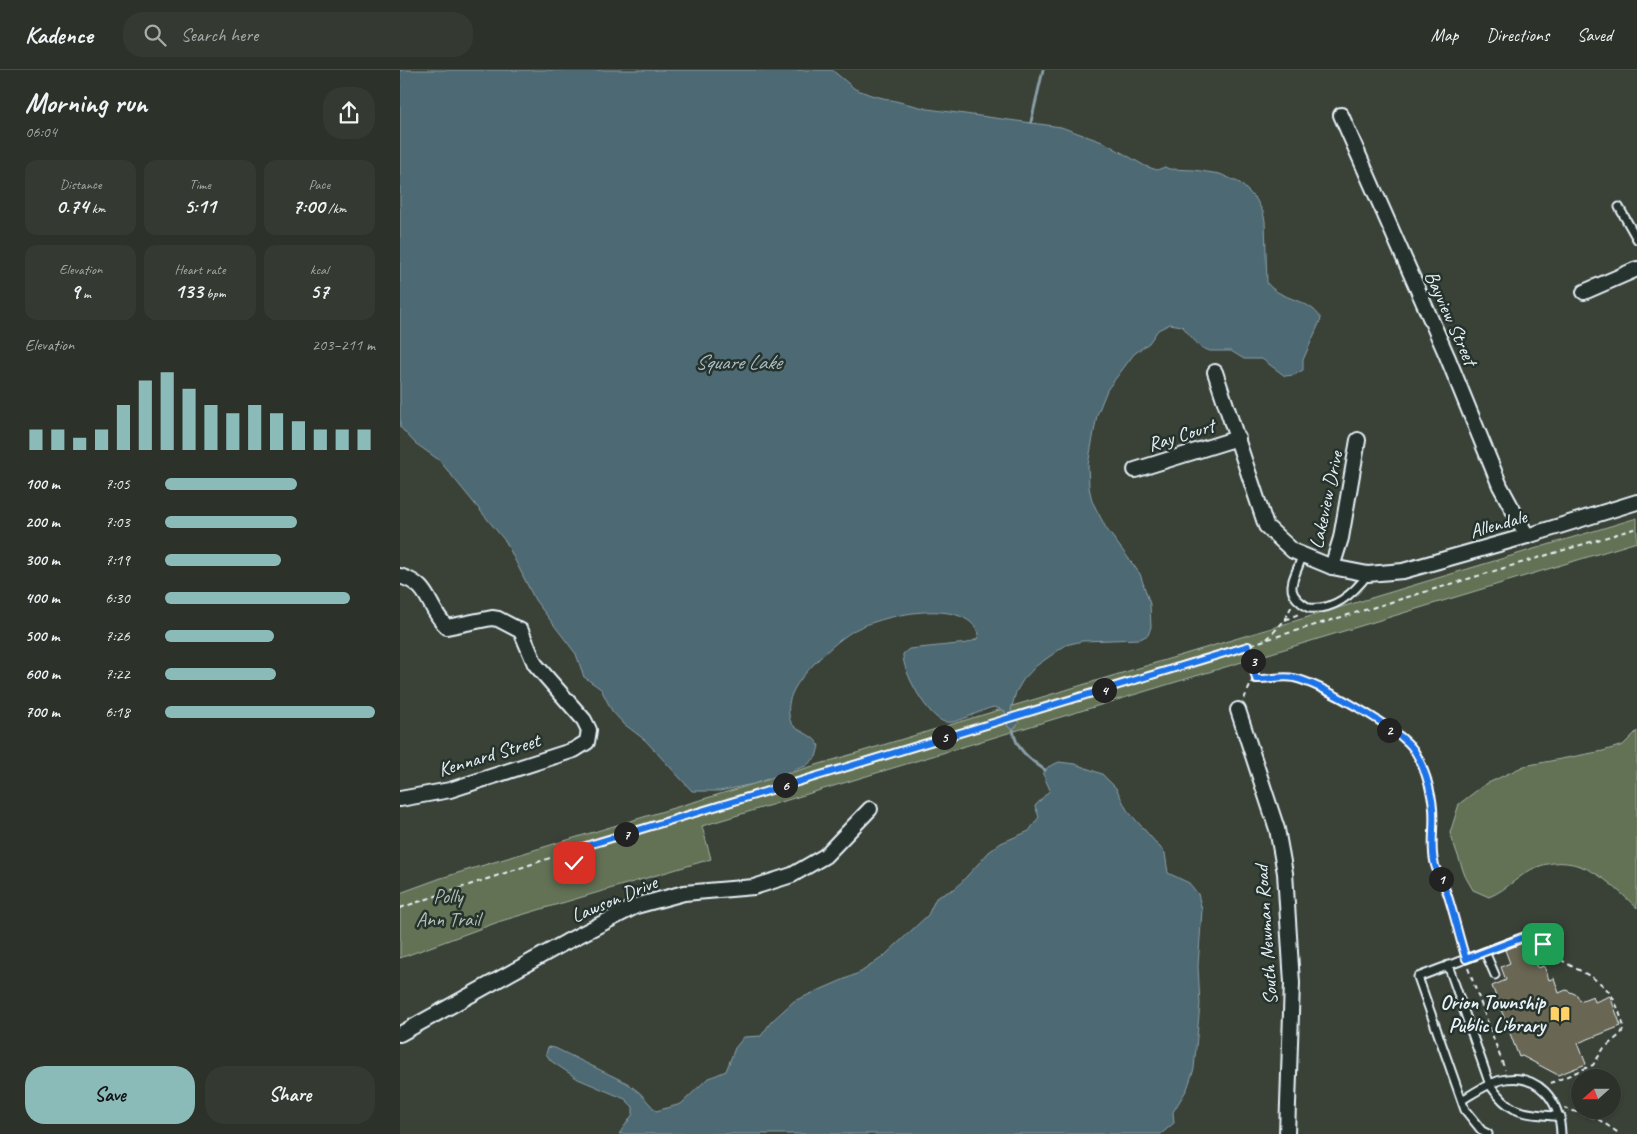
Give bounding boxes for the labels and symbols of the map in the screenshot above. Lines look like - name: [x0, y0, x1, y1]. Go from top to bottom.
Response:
- street label: Bayview Street: [1419, 267, 1484, 372]
- water label: Square Lake: [695, 349, 784, 375]
- street label: Ray Court: [1145, 412, 1221, 457]
- street label: Lakeview Drive: [1303, 448, 1349, 551]
- street label: Allendale: [1467, 504, 1531, 544]
- pin: 3: [1240, 648, 1266, 674]
- pin: 4: [1092, 678, 1116, 702]
- pin: 2: [1376, 718, 1402, 742]
- pin: 5: [932, 724, 956, 750]
- street label: Kennard Street: [435, 727, 545, 782]
- pin: 6: [772, 772, 798, 798]
- pin: 7: [614, 822, 638, 846]
- pin: [553, 842, 595, 884]
- street label: South Newman Road: [1248, 861, 1283, 1006]
- pin: 1: [1428, 866, 1454, 892]
- street label: Lawson Drive: [567, 869, 662, 928]
- park label: Polly Ann Trail: [416, 884, 484, 932]
- pin: [1522, 923, 1564, 965]
- place label: Orion Township Public Library: [1440, 990, 1547, 1038]
- library icon: Orion Township Public Library: [1549, 1003, 1571, 1025]
- north arrow: [1571, 1069, 1621, 1119]

